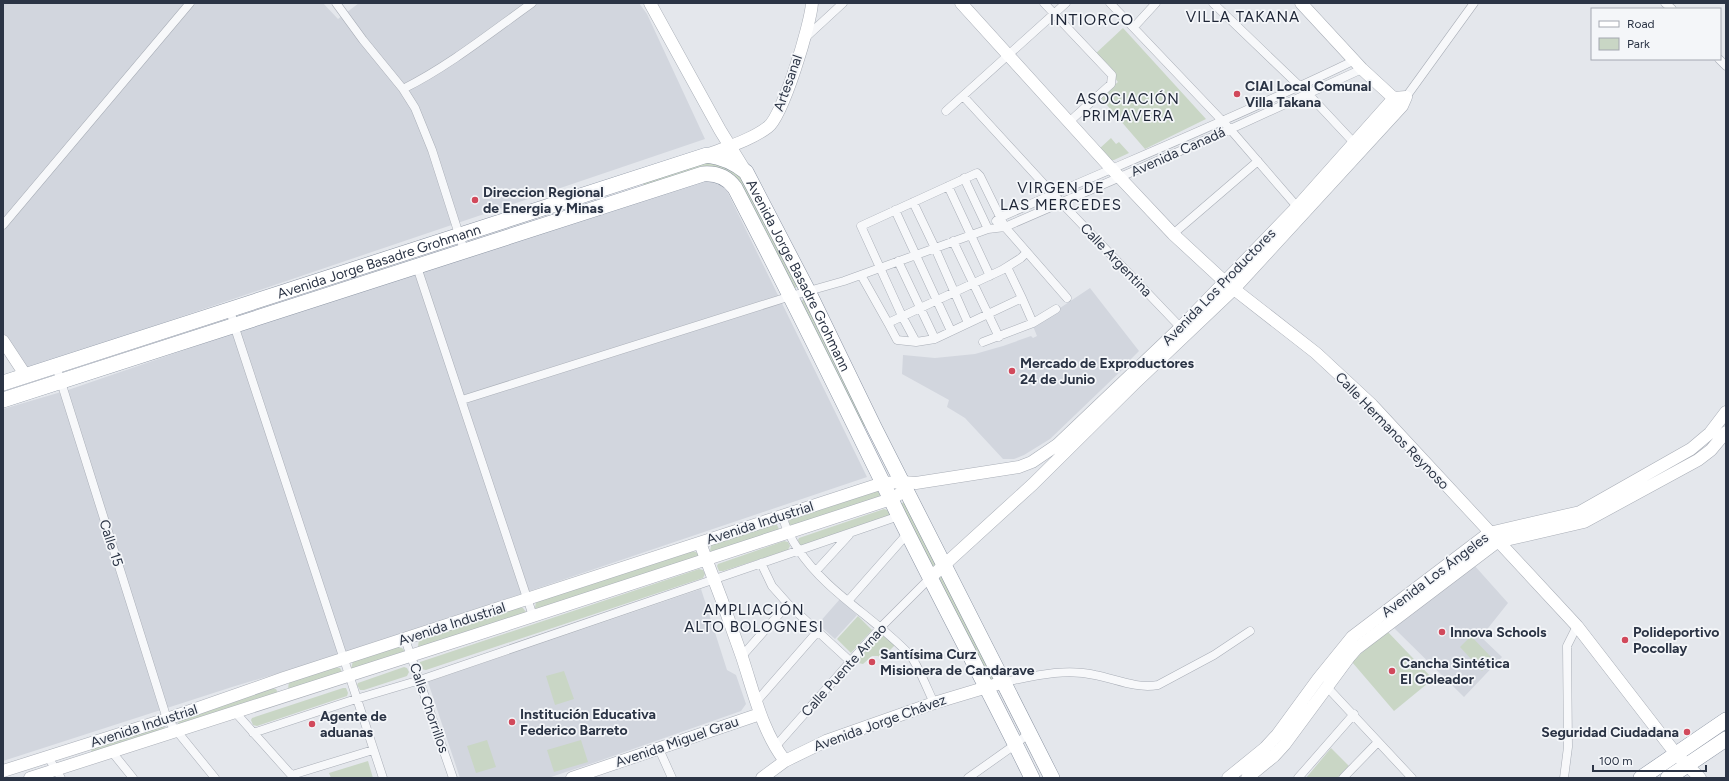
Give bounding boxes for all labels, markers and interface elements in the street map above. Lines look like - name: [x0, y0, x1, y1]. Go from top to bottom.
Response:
- district label: VILLA TAKANA: [1186, 8, 1300, 26]
- legend: [1591, 8, 1721, 60]
- district label: INTIORCO: [1050, 10, 1134, 29]
- text: Road: [1627, 17, 1655, 31]
- text: Park: [1627, 37, 1650, 51]
- street label: Artesanal: [770, 52, 806, 114]
- place label: CIAI Local Comunal Villa Takana: [1245, 78, 1371, 111]
- marker: CIAI Local Comunal Villa Takana: [1232, 89, 1242, 99]
- district label: ASOCIACIÓN PRIMAVERA: [1076, 90, 1180, 125]
- street label: Avenida Canadá: [1128, 124, 1228, 180]
- street label: Avenida Jorge Basadre Grohmann: [743, 176, 854, 374]
- district label: VIRGEN DE LAS MERCEDES: [1000, 179, 1122, 214]
- place label: Direccion Regional de Energia y Minas: [483, 184, 604, 217]
- marker: Direccion Regional de Energia y Minas: [470, 195, 480, 205]
- street label: Avenida Jorge Basadre Grohmann: [275, 220, 483, 302]
- street label: Calle Argentina: [1077, 220, 1155, 300]
- street label: Avenida Los Productores: [1159, 225, 1279, 349]
- place label: Mercado de Exproductores 24 de Junio: [1020, 355, 1195, 388]
- marker: Mercado de Exproductores 24 de Junio: [1007, 366, 1017, 376]
- street label: Calle Hermanos Reynoso: [1332, 369, 1452, 493]
- street label: Avenida Industrial: [704, 498, 816, 548]
- street label: Calle 15: [95, 517, 127, 569]
- street label: Avenida Los Ángeles: [1378, 529, 1492, 621]
- street label: Avenida Industrial: [396, 599, 508, 649]
- district label: AMPLIACIÓN ALTO BOLOGNESI: [684, 601, 824, 636]
- street label: Calle Puente Arnao: [798, 620, 890, 720]
- place label: Innova Schools: [1450, 624, 1547, 641]
- place label: Polideportivo Pocollay: [1633, 624, 1719, 657]
- marker: Innova Schools: [1437, 627, 1447, 637]
- marker: Polideportivo Pocollay: [1620, 635, 1630, 645]
- place label: Santísima Curz Misionera de Candarave: [880, 646, 1035, 679]
- place label: Cancha Sintética El Goleador: [1400, 655, 1510, 688]
- marker: Santísima Curz Misionera de Candarave: [867, 657, 877, 667]
- street label: Calle Chorrillos: [406, 661, 452, 755]
- marker: Cancha Sintética El Goleador: [1387, 666, 1397, 676]
- street label: Avenida Jorge Chávez: [811, 691, 949, 755]
- street label: Avenida Industrial: [88, 701, 200, 751]
- place label: Institución Educativa Federico Barreto: [520, 706, 656, 739]
- place label: Agente de aduanas: [320, 708, 387, 741]
- street label: Avenida Miguel Grau: [613, 713, 741, 771]
- marker: Institución Educativa Federico Barreto: [507, 717, 517, 727]
- marker: Agente de aduanas: [307, 719, 317, 729]
- place label: Seguridad Ciudadana: [1541, 724, 1679, 741]
- marker: Seguridad Ciudadana: [1682, 727, 1692, 737]
- scale bar: [1593, 747, 1706, 773]
- text: 100 m: [1599, 754, 1633, 768]

